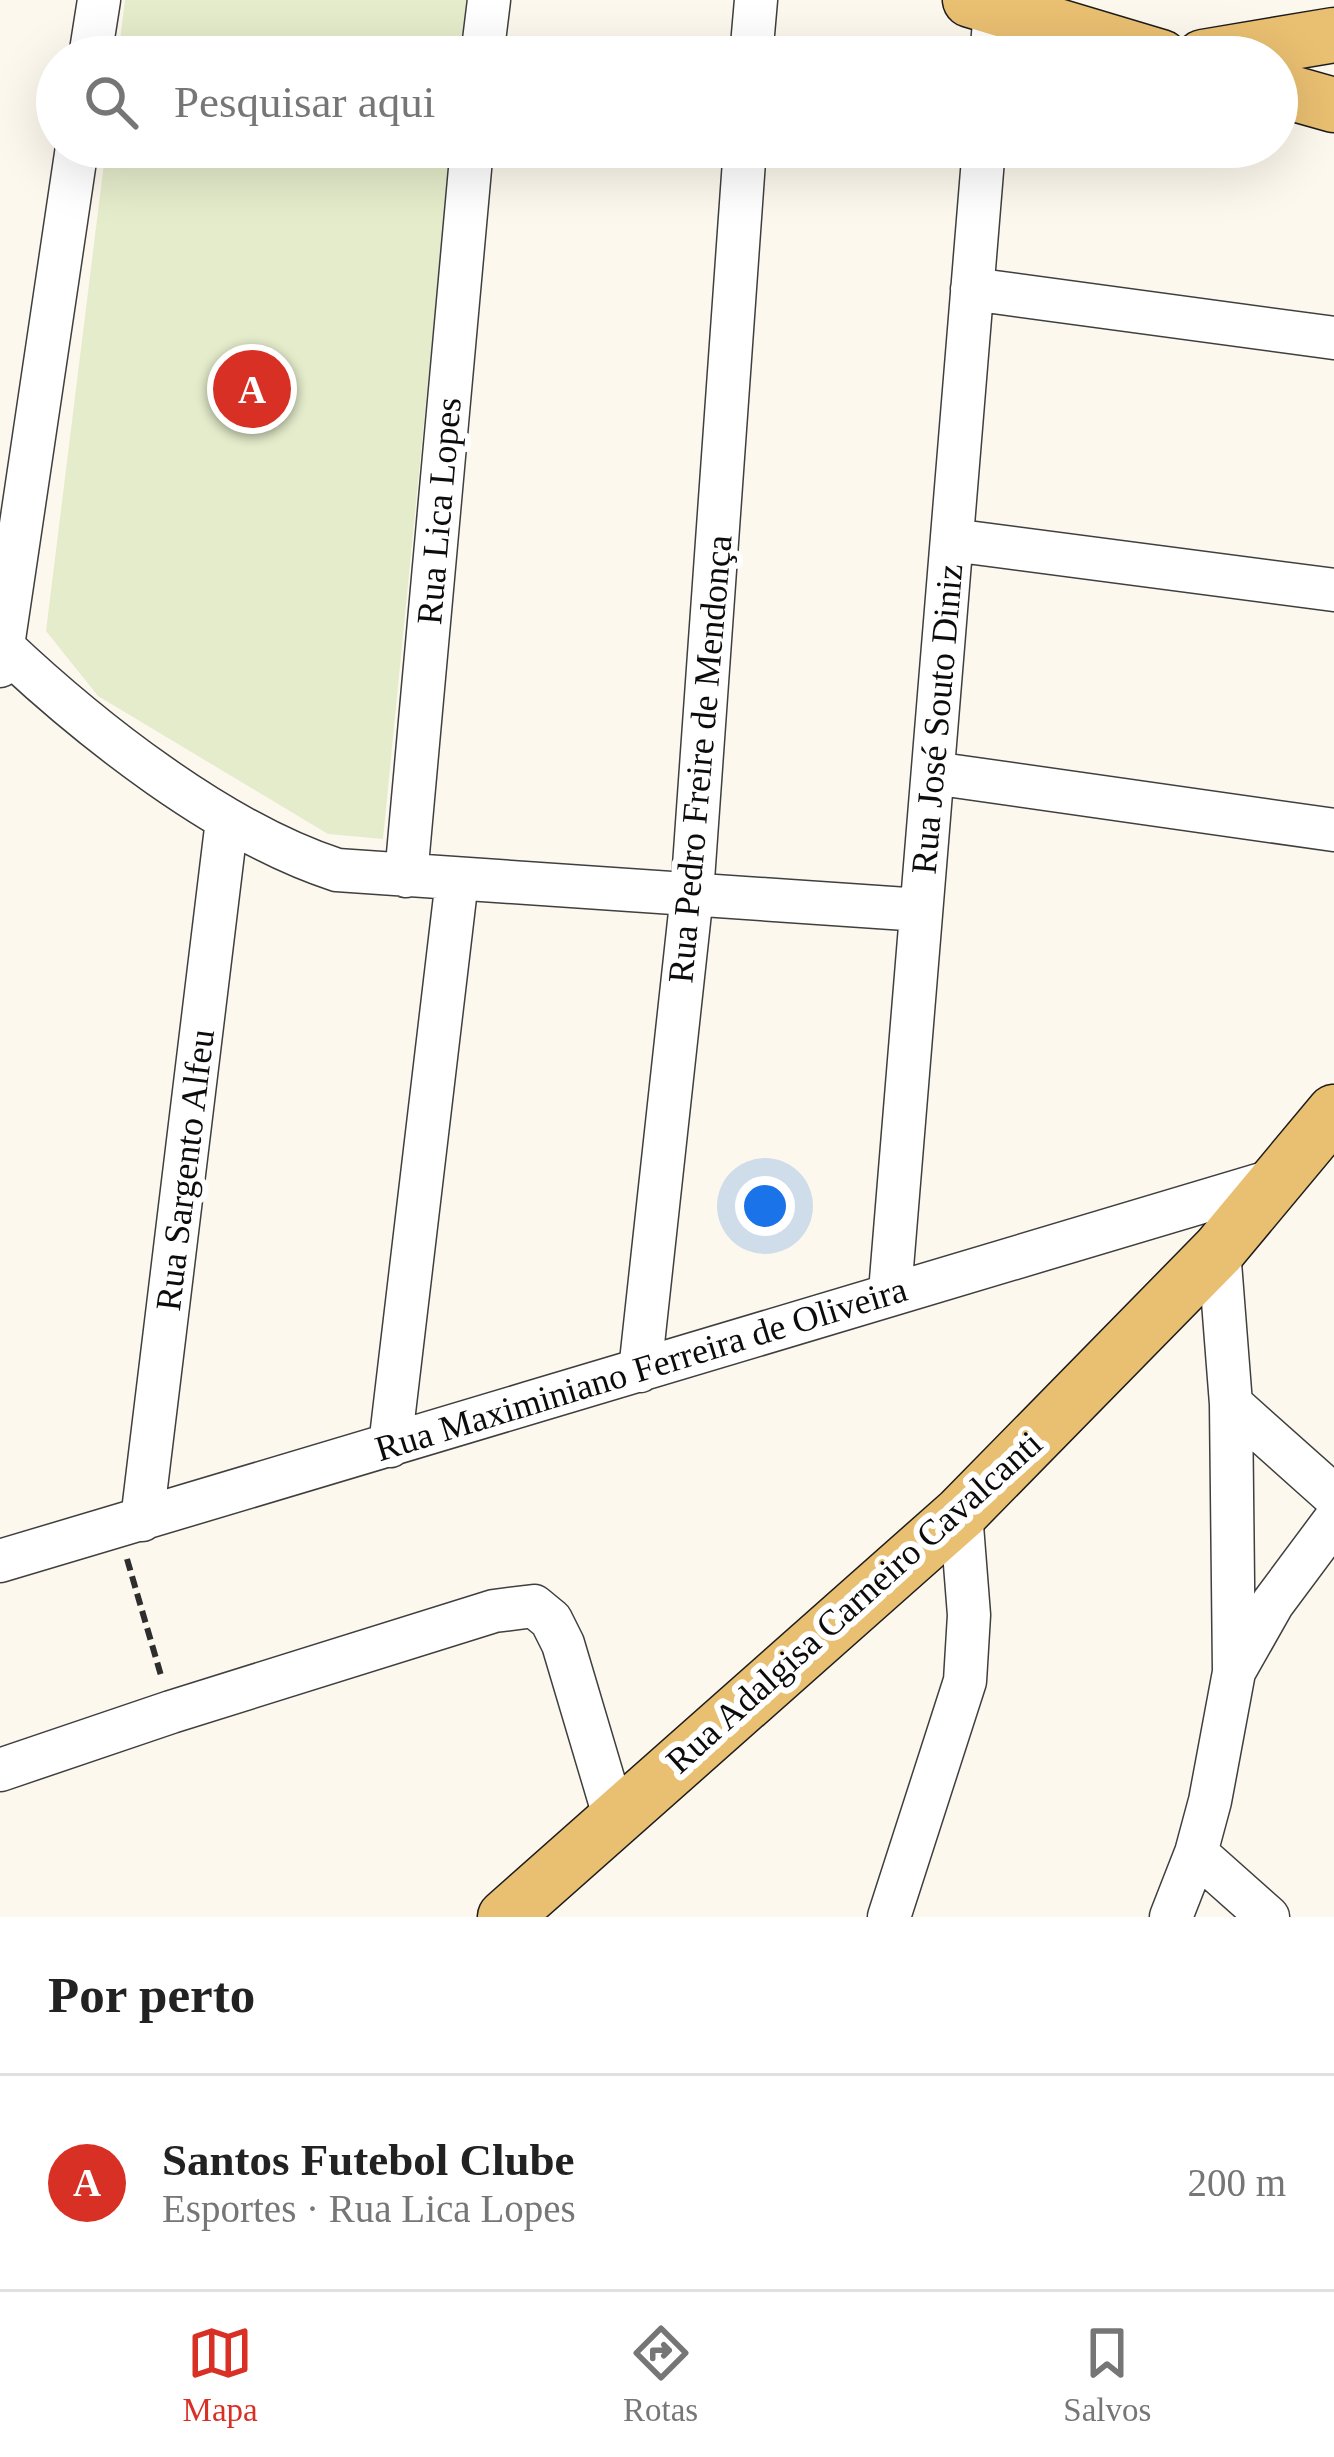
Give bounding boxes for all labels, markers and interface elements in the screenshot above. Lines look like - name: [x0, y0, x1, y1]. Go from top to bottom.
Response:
- search box: [36, 36, 1298, 168]
- icon: search: [78, 69, 144, 135]
- text: Pesquisar aqui: [174, 77, 435, 127]
- pin: A: [213, 344, 291, 434]
- street label: Rua Lica Lopes: [409, 396, 469, 626]
- street label: Rua Pedro Freire de Mendonça: [660, 533, 740, 985]
- street label: Rua José Souto Diniz: [904, 562, 970, 876]
- street label: Rua Sargento Alfeu: [148, 1027, 222, 1313]
- your location: [735, 1176, 795, 1236]
- street label: Rua Maximiniano Ferreira de Oliveira: [370, 1269, 912, 1469]
- street label: Rua Adalgisa Carneiro Cavalcanti: [658, 1423, 1050, 1781]
- text: Por perto: [48, 1967, 255, 2023]
- text: Santos Futebol Clube: [162, 2135, 575, 2185]
- text: A: [73, 2161, 101, 2204]
- text: 200 m: [1187, 2161, 1286, 2204]
- text: Esportes · Rua Lica Lopes: [162, 2187, 576, 2230]
- tab: Mapa: [183, 2320, 258, 2429]
- tab: Rotas: [623, 2320, 698, 2429]
- tab: Salvos: [1063, 2320, 1151, 2429]

